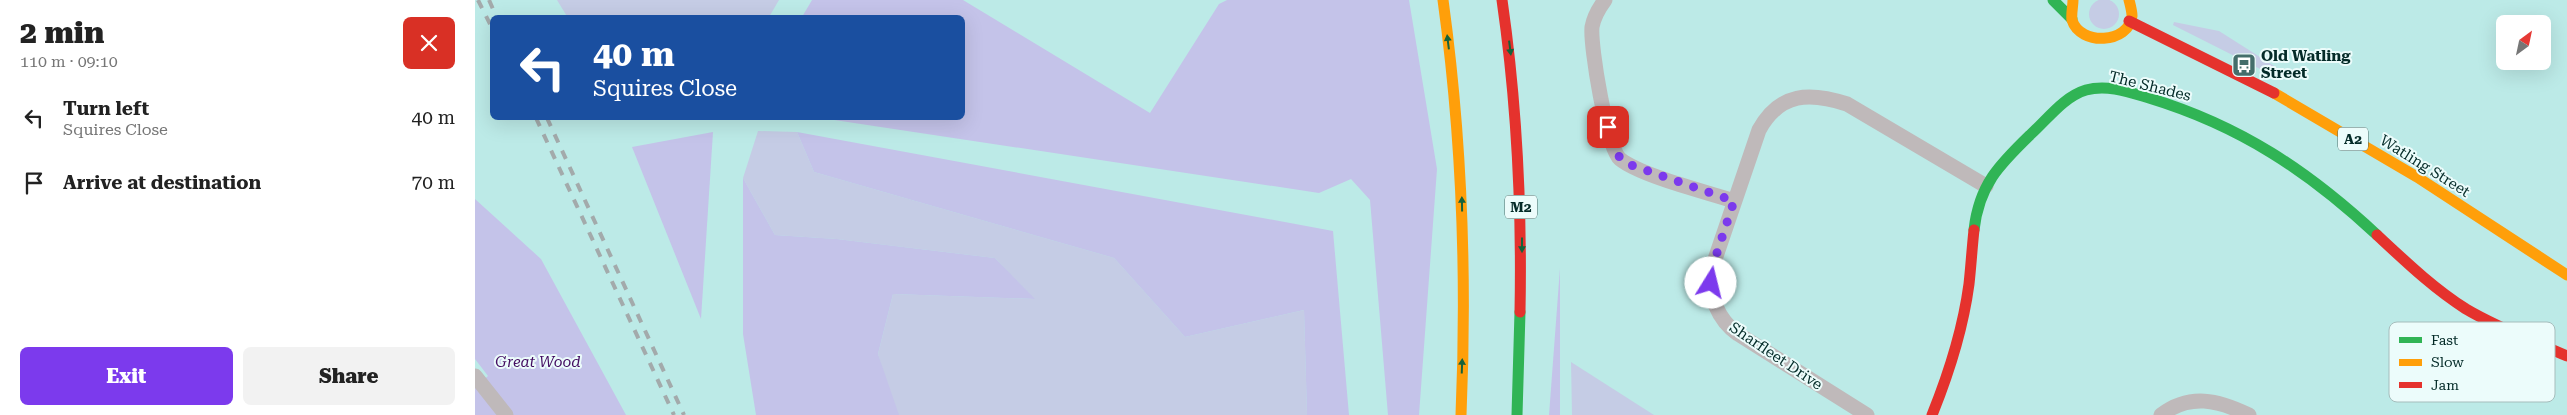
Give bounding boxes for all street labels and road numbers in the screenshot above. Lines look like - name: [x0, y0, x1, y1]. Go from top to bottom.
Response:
- street label: The Shades: [2107, 67, 2193, 105]
- road number: A2: [2338, 128, 2368, 150]
- street label: Watling Street: [2377, 131, 2474, 201]
- road number: M2: [1505, 196, 1537, 218]
- street label: Sharfleet Drive: [1726, 318, 1826, 394]

